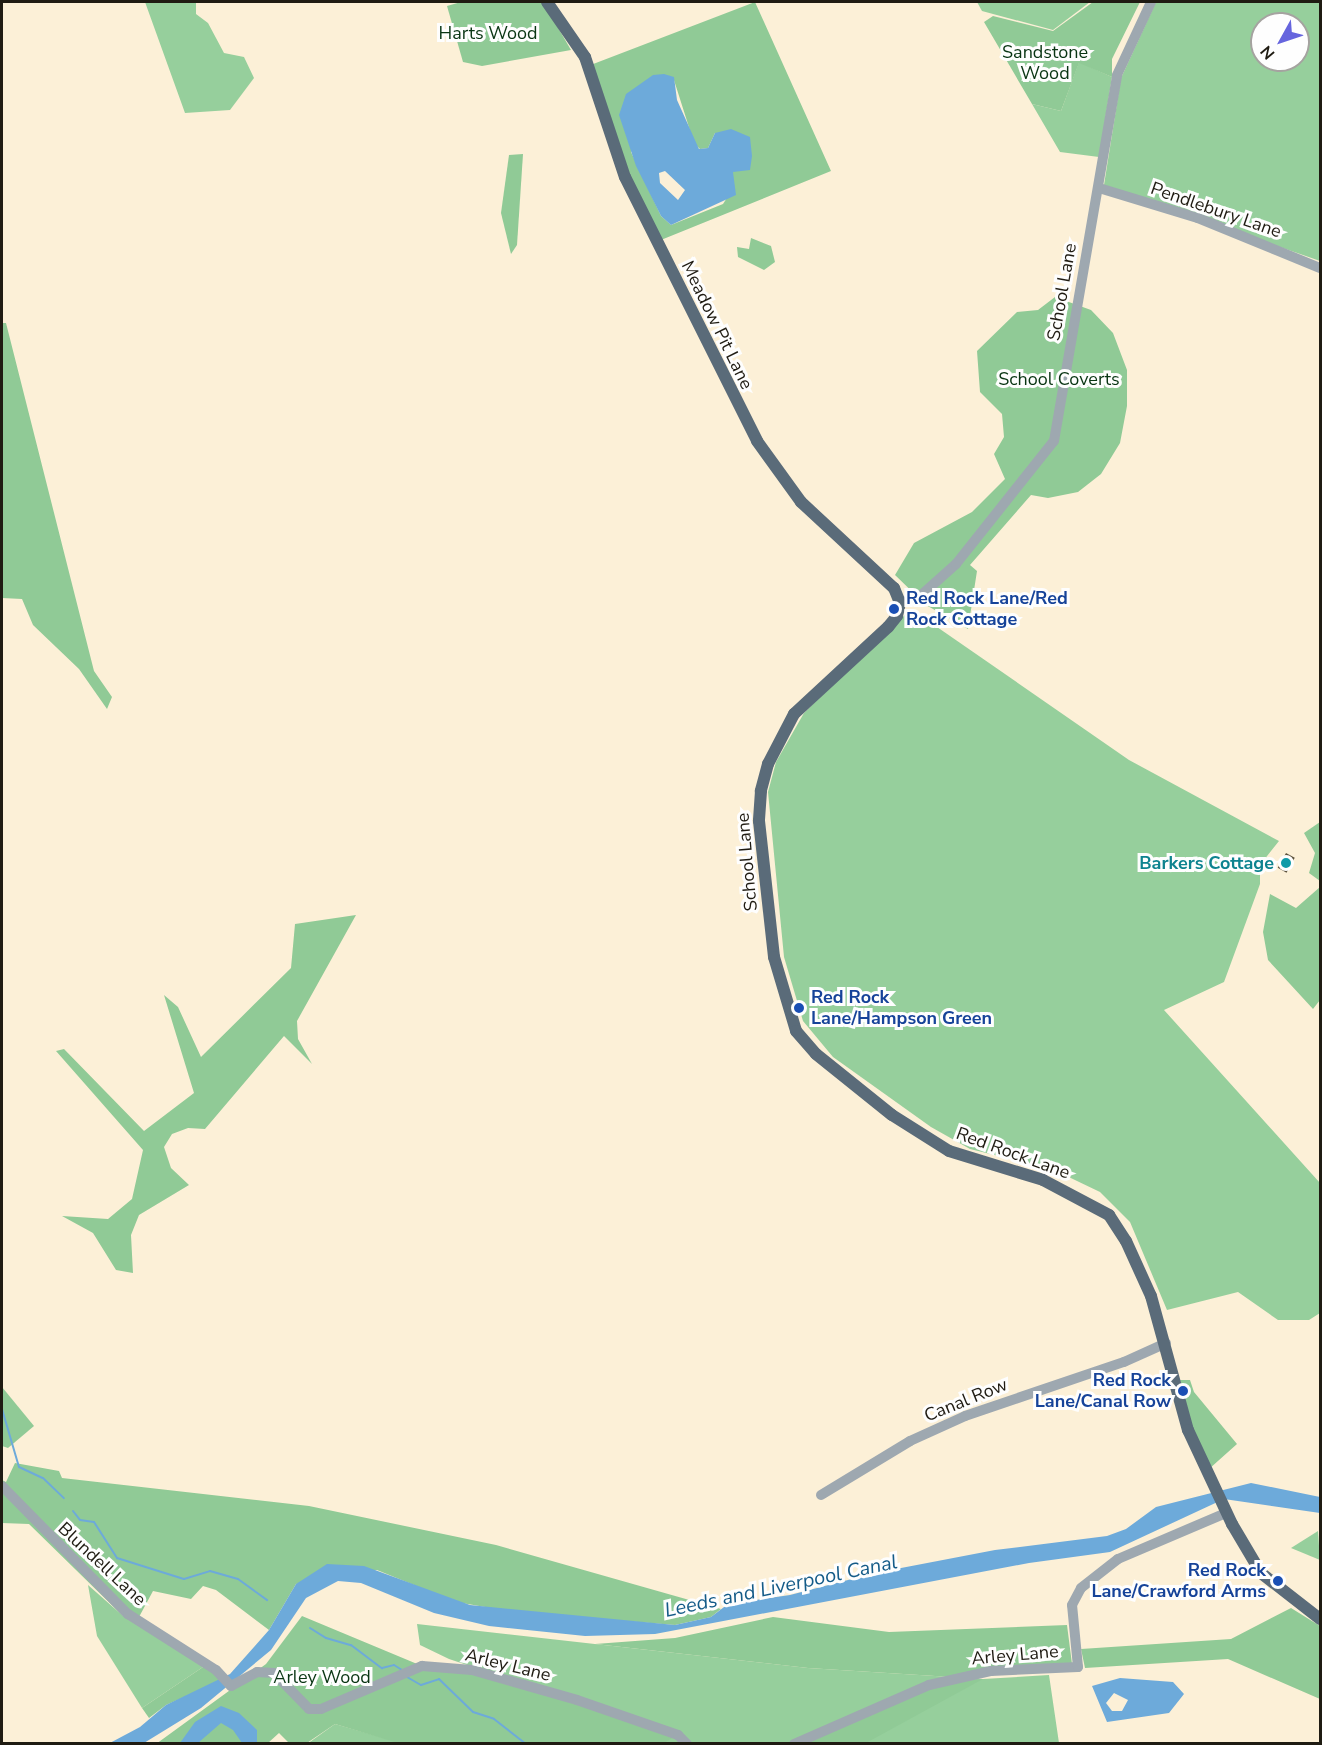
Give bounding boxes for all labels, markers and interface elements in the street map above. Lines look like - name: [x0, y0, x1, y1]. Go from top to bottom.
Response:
- north arrow: [1250, 12, 1310, 72]
- park label: Harts Wood: [438, 22, 538, 44]
- text: N: [1255, 41, 1280, 64]
- park label: Sandstone Wood: [1002, 42, 1088, 84]
- street label: Pendlebury Lane: [1148, 178, 1284, 242]
- street label: School Lane: [1043, 242, 1081, 342]
- street label: Meadow Pit Lane: [677, 257, 757, 393]
- park label: School Coverts: [998, 368, 1120, 390]
- place label: Red Rock Lane/Red Rock Cottage: [906, 588, 1068, 630]
- marker: Red Rock Lane/Red Rock Cottage: [887, 602, 901, 616]
- street label: School Lane: [732, 812, 762, 912]
- place label: Barkers Cottage: [1139, 852, 1274, 874]
- marker: Barkers Cottage: [1279, 856, 1293, 870]
- place label: Red Rock Lane/Hampson Green: [811, 987, 992, 1030]
- marker: Red Rock Lane/Hampson Green: [792, 1001, 806, 1015]
- street label: Red Rock Lane: [953, 1122, 1073, 1184]
- place label: Red Rock Lane/Canal Row: [1035, 1370, 1171, 1412]
- street label: Canal Row: [921, 1374, 1011, 1426]
- marker: Red Rock Lane/Canal Row: [1176, 1384, 1190, 1398]
- street label: Blundell Lane: [54, 1518, 150, 1610]
- water label: Leeds and Liverpool Canal: [662, 1550, 900, 1622]
- place label: Red Rock Lane/Crawford Arms: [1091, 1560, 1266, 1602]
- marker: Red Rock Lane/Crawford Arms: [1271, 1574, 1285, 1588]
- street label: Arley Lane: [971, 1640, 1059, 1670]
- street label: Arley Lane: [463, 1644, 553, 1686]
- park label: Arley Wood: [273, 1666, 371, 1688]

